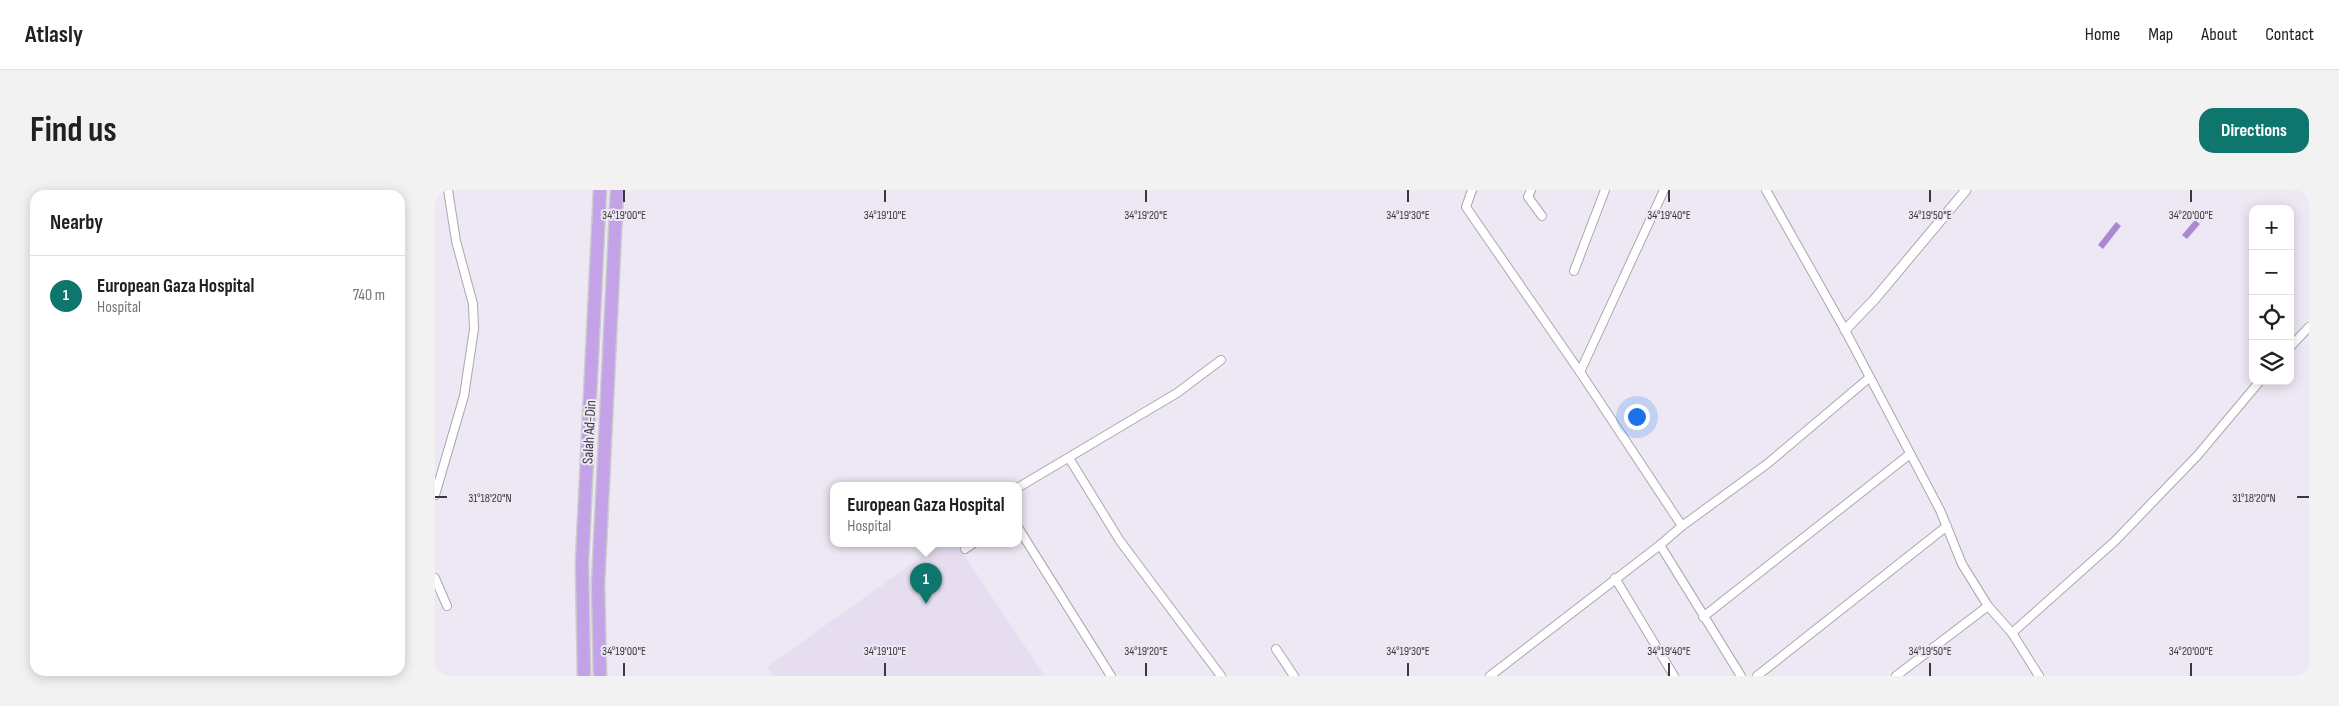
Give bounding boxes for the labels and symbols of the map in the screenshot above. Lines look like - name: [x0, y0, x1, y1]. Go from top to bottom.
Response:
- text: 34°19'00"E: [602, 208, 646, 223]
- text: 34°19'10"E: [864, 208, 906, 223]
- text: 34°19'20"E: [1124, 208, 1168, 223]
- text: 34°19'30"E: [1386, 208, 1430, 223]
- text: 34°19'40"E: [1647, 208, 1691, 223]
- text: 34°19'50"E: [1908, 208, 1952, 223]
- text: 34°20'00"E: [2169, 208, 2213, 223]
- street label: Salah Ad-Din: [578, 400, 601, 465]
- your location: [1624, 404, 1650, 430]
- text: 31°18'20"N: [468, 491, 512, 506]
- text: 31°18'20"N: [2232, 491, 2276, 506]
- pin: 1: [910, 563, 942, 604]
- text: 34°19'00"E: [602, 644, 646, 659]
- text: 34°19'10"E: [864, 644, 906, 659]
- text: 34°19'20"E: [1124, 644, 1168, 659]
- text: 34°19'30"E: [1386, 644, 1430, 659]
- text: 34°19'40"E: [1647, 644, 1691, 659]
- text: 34°19'50"E: [1908, 644, 1952, 659]
- text: 34°20'00"E: [2169, 644, 2213, 659]

